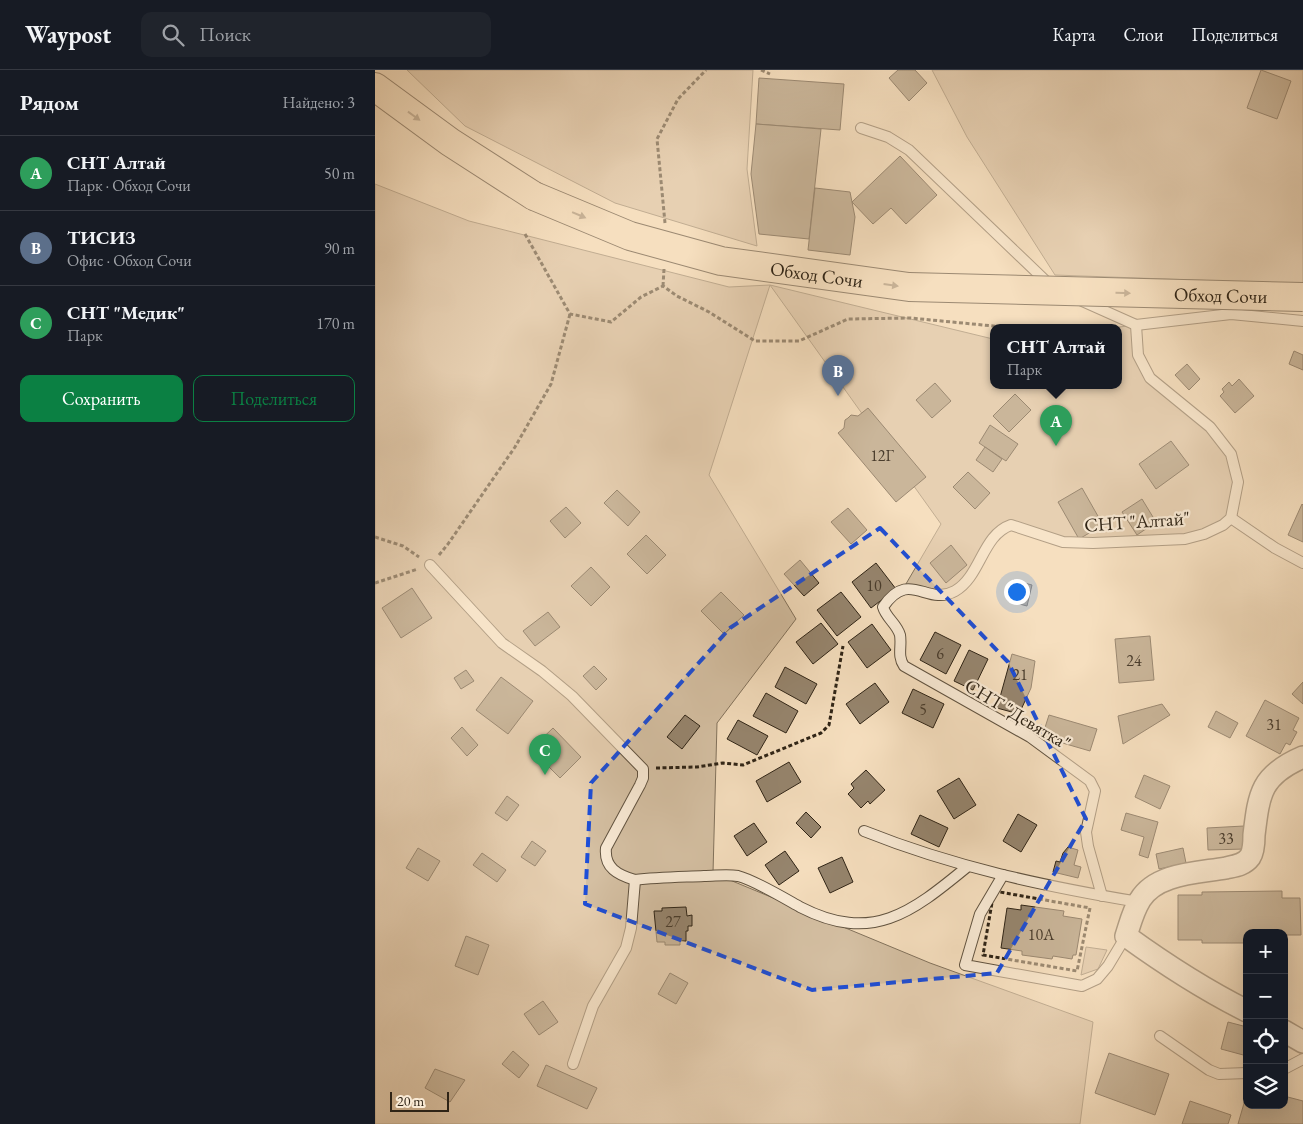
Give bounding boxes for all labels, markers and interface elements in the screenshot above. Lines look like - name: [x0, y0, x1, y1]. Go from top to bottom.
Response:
- search box: [141, 12, 491, 57]
- text: Waypost: [25, 19, 111, 50]
- icon: search: [159, 21, 187, 49]
- text: Поиск: [199, 22, 251, 47]
- text: Карта: [1053, 23, 1096, 46]
- text: Слои: [1124, 23, 1163, 46]
- text: Поделиться: [1191, 23, 1278, 46]
- text: Рядом: [20, 89, 79, 116]
- text: Найдено: 3: [283, 92, 355, 113]
- one-way arrow: [407, 111, 421, 121]
- text: СНТ Алтай: [67, 150, 166, 175]
- text: A: [30, 163, 42, 184]
- text: 50 m: [324, 163, 355, 184]
- text: Парк · Обход Сочи: [67, 175, 191, 196]
- one-way arrow: [572, 211, 586, 219]
- text: ТИСИЗ: [67, 225, 136, 250]
- text: B: [31, 238, 41, 259]
- text: 90 m: [324, 238, 355, 259]
- text: Офис · Обход Сочи: [67, 250, 192, 271]
- street label: Обход Сочи: [769, 256, 865, 294]
- one-way arrow: [883, 281, 899, 289]
- street label: Обход Сочи: [1174, 282, 1268, 309]
- one-way arrow: [1115, 289, 1131, 297]
- text: СНТ "Медик": [67, 300, 185, 325]
- text: C: [30, 313, 42, 334]
- text: 170 m: [316, 313, 355, 334]
- popup: [990, 324, 1122, 389]
- text: Парк: [67, 325, 103, 346]
- text: СНТ Алтай: [1007, 334, 1105, 359]
- pin: B: [822, 355, 854, 396]
- text: Парк: [1007, 359, 1042, 380]
- button: Сохранить: [20, 375, 183, 422]
- button: Поделиться: [193, 375, 355, 422]
- pin: A: [1040, 405, 1072, 446]
- house number: 12Г: [870, 445, 895, 466]
- street label: СНТ "Алтай": [1083, 505, 1191, 538]
- house number: 10: [866, 575, 882, 596]
- your location: [1004, 579, 1030, 605]
- house number: 6: [936, 643, 944, 664]
- house number: 24: [1126, 650, 1142, 671]
- house number: 21: [1012, 664, 1028, 685]
- street label: СНТ "Девятка": [960, 673, 1075, 756]
- house number: 5: [919, 699, 927, 720]
- house number: 31: [1266, 714, 1282, 735]
- pin: C: [529, 734, 561, 775]
- house number: 33: [1218, 828, 1234, 849]
- house number: 27: [665, 911, 681, 932]
- house number: 10А: [1028, 924, 1055, 945]
- map controls: [1243, 929, 1288, 1109]
- button: +: [1243, 929, 1288, 974]
- button: −: [1243, 974, 1288, 1019]
- button: locate: [1243, 1019, 1288, 1064]
- button: layers: [1243, 1064, 1288, 1109]
- scale bar: [390, 1089, 449, 1112]
- text: 20 m: [397, 1092, 424, 1110]

